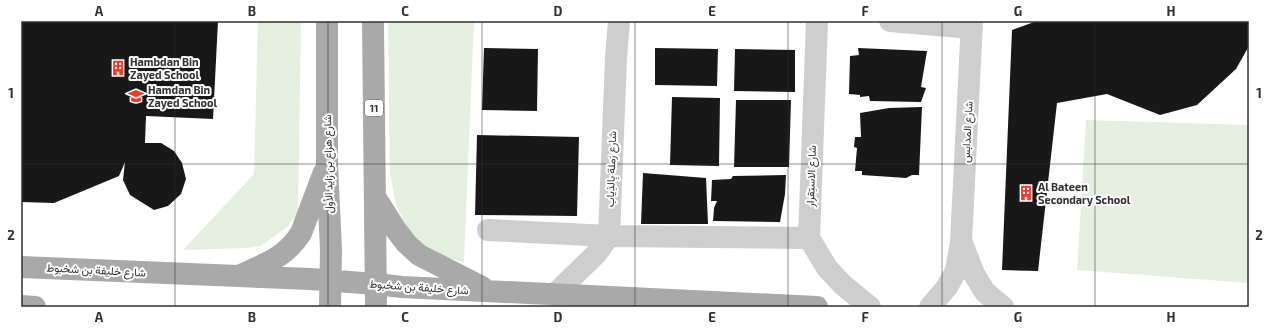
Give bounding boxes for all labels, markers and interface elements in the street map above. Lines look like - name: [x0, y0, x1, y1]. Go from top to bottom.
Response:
- text: A: [95, 3, 104, 19]
- text: B: [248, 3, 256, 19]
- text: C: [401, 3, 409, 19]
- text: D: [554, 3, 563, 19]
- text: E: [708, 3, 716, 19]
- text: F: [861, 3, 869, 19]
- text: G: [1014, 3, 1022, 19]
- text: H: [1167, 3, 1176, 19]
- place label: Hambdan Bin Zayed School: [130, 55, 200, 82]
- building icon: Hambdan Bin Zayed School: [109, 59, 127, 77]
- place label: Hamdan Bin Zayed School: [148, 83, 218, 110]
- text: 1: [8, 85, 14, 101]
- text: 1: [1256, 85, 1262, 101]
- school or university icon: Hamdan Bin Zayed School: [127, 87, 145, 105]
- road number: 11: [365, 100, 383, 116]
- street label: شارع المدابس: [958, 100, 977, 163]
- street label: شارع هزاع بن زايد الأول: [320, 114, 337, 213]
- street label: شارع رَملة بِالذِياب: [603, 130, 621, 207]
- street label: شارع الاستِقرار: [803, 145, 820, 208]
- place label: Al Bateen Secondary School: [1038, 180, 1131, 207]
- building icon: Al Bateen Secondary School: [1017, 184, 1035, 202]
- text: 2: [7, 227, 15, 243]
- text: 2: [1255, 227, 1263, 243]
- street label: شارع خليفة بن شخبوط: [46, 260, 146, 281]
- street label: شارع خليفة بن شخبوط: [369, 277, 470, 298]
- text: A: [95, 309, 104, 325]
- text: B: [248, 309, 256, 325]
- text: C: [401, 309, 409, 325]
- text: D: [554, 309, 563, 325]
- text: E: [708, 309, 716, 325]
- text: F: [861, 309, 869, 325]
- text: G: [1014, 309, 1022, 325]
- text: H: [1167, 309, 1176, 325]

